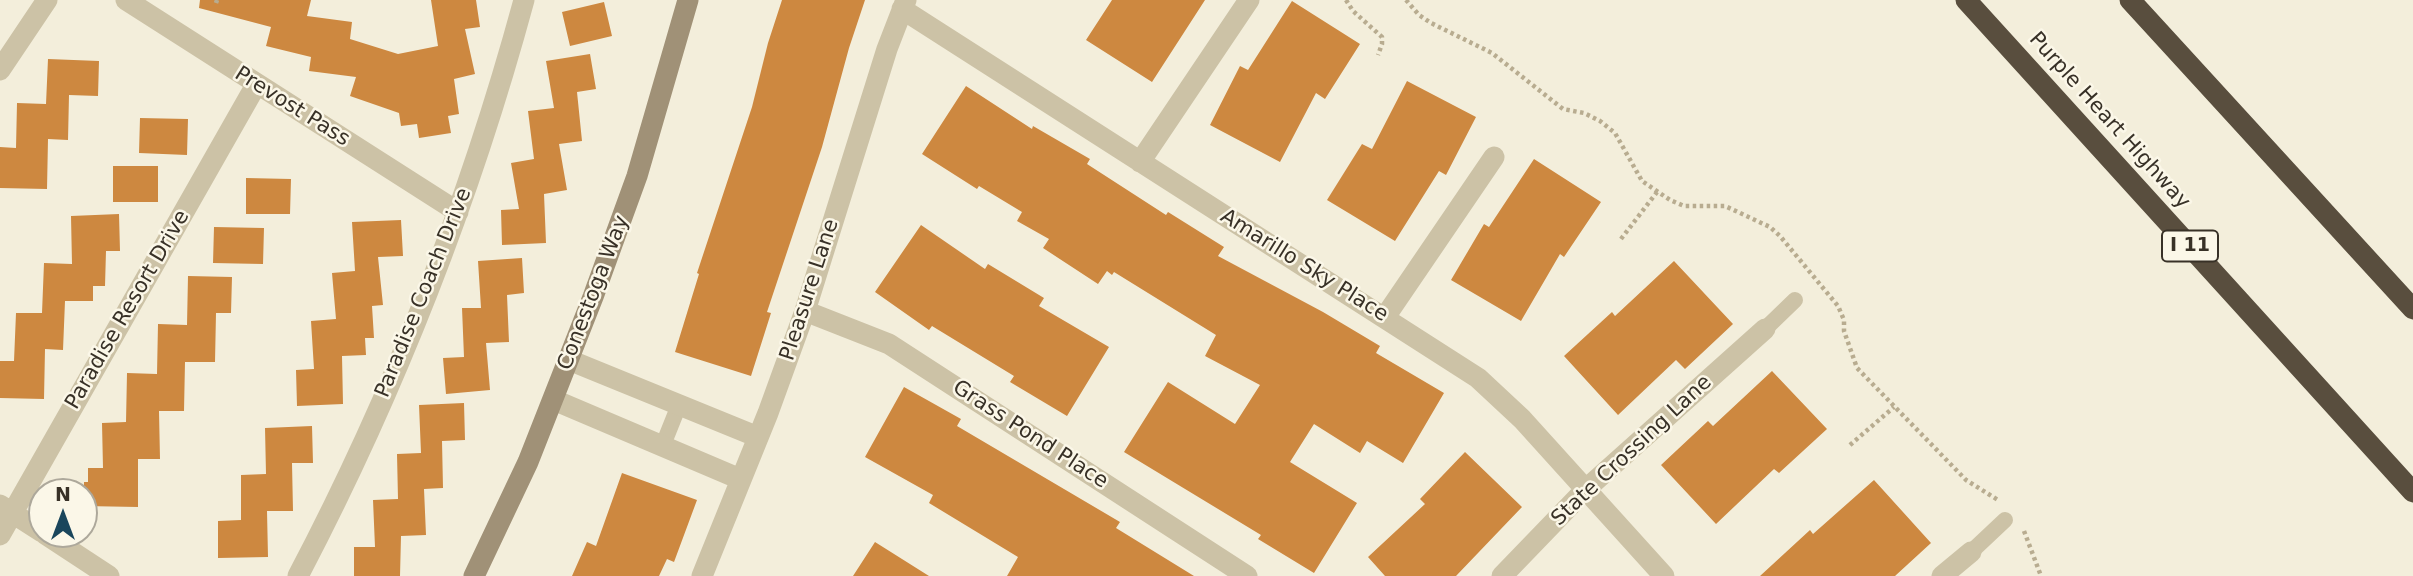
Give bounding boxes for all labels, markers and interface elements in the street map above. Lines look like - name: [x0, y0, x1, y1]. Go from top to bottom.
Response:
- street label: Purple Heart Highway: [2023, 28, 2195, 214]
- street label: Prevost Pass: [230, 62, 354, 152]
- street label: Paradise Coach Drive: [370, 185, 478, 401]
- street label: Amarillo Sky Place: [1215, 204, 1393, 328]
- street label: Paradise Resort Drive: [61, 206, 195, 414]
- street label: Conestoga Way: [553, 212, 635, 374]
- street label: Pleasure Lane: [775, 216, 845, 364]
- road number: I 11: [2162, 230, 2218, 262]
- street label: State Crossing Lane: [1547, 370, 1717, 532]
- street label: Grass Pond Place: [948, 375, 1112, 495]
- north arrow: [28, 478, 98, 548]
- text: N: [55, 483, 71, 505]

